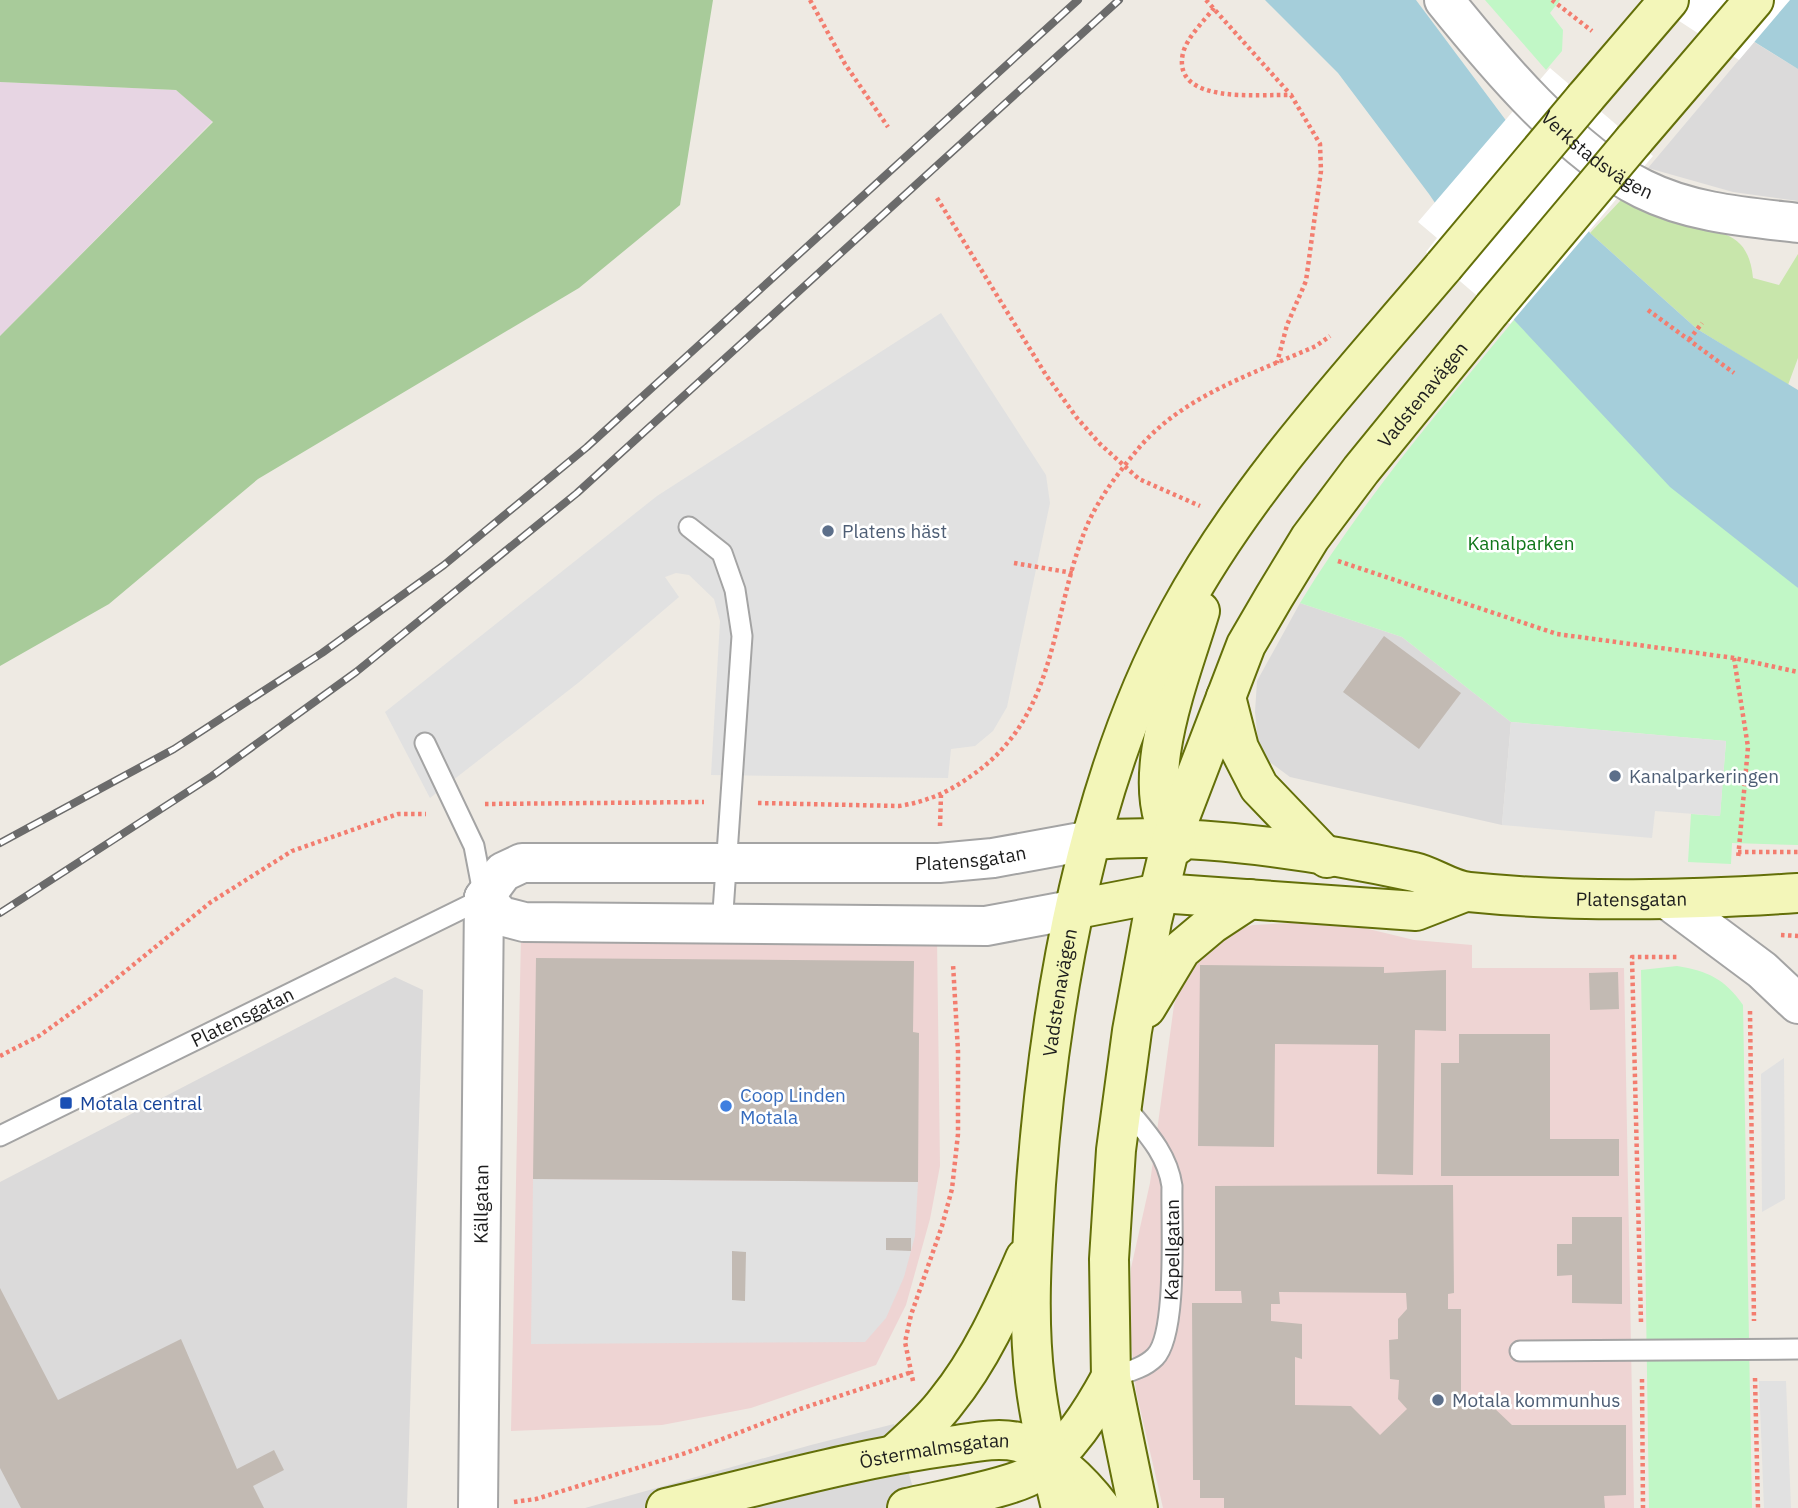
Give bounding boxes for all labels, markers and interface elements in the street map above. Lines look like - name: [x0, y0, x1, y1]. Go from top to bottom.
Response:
- street label: Verkstadsvägen: [1536, 105, 1657, 204]
- street label: Vadstenavägen: [1372, 337, 1473, 452]
- place label: Platens häst: [842, 519, 947, 543]
- marker: Platens häst: [820, 523, 836, 539]
- park label: Kanalparken: [1467, 531, 1575, 555]
- place label: Kanalparkeringen: [1629, 764, 1779, 788]
- marker: Kanalparkeringen: [1607, 768, 1623, 784]
- street label: Platensgatan: [915, 840, 1028, 875]
- street label: Platensgatan: [1575, 886, 1687, 911]
- street label: Vadstenavägen: [1037, 926, 1082, 1058]
- street label: Platensgatan: [187, 981, 298, 1052]
- place label: Coop Linden Motala: [740, 1083, 846, 1129]
- place label: Motala central: [80, 1091, 202, 1115]
- marker: Motala central: [58, 1095, 74, 1111]
- marker: Coop Linden Motala: [718, 1098, 734, 1114]
- street label: Källgatan: [469, 1164, 493, 1244]
- street label: Kapellgatan: [1158, 1199, 1184, 1301]
- place label: Motala kommunhus: [1452, 1388, 1621, 1412]
- marker: Motala kommunhus: [1430, 1392, 1446, 1408]
- street label: Östermalmsgatan: [857, 1428, 1010, 1474]

